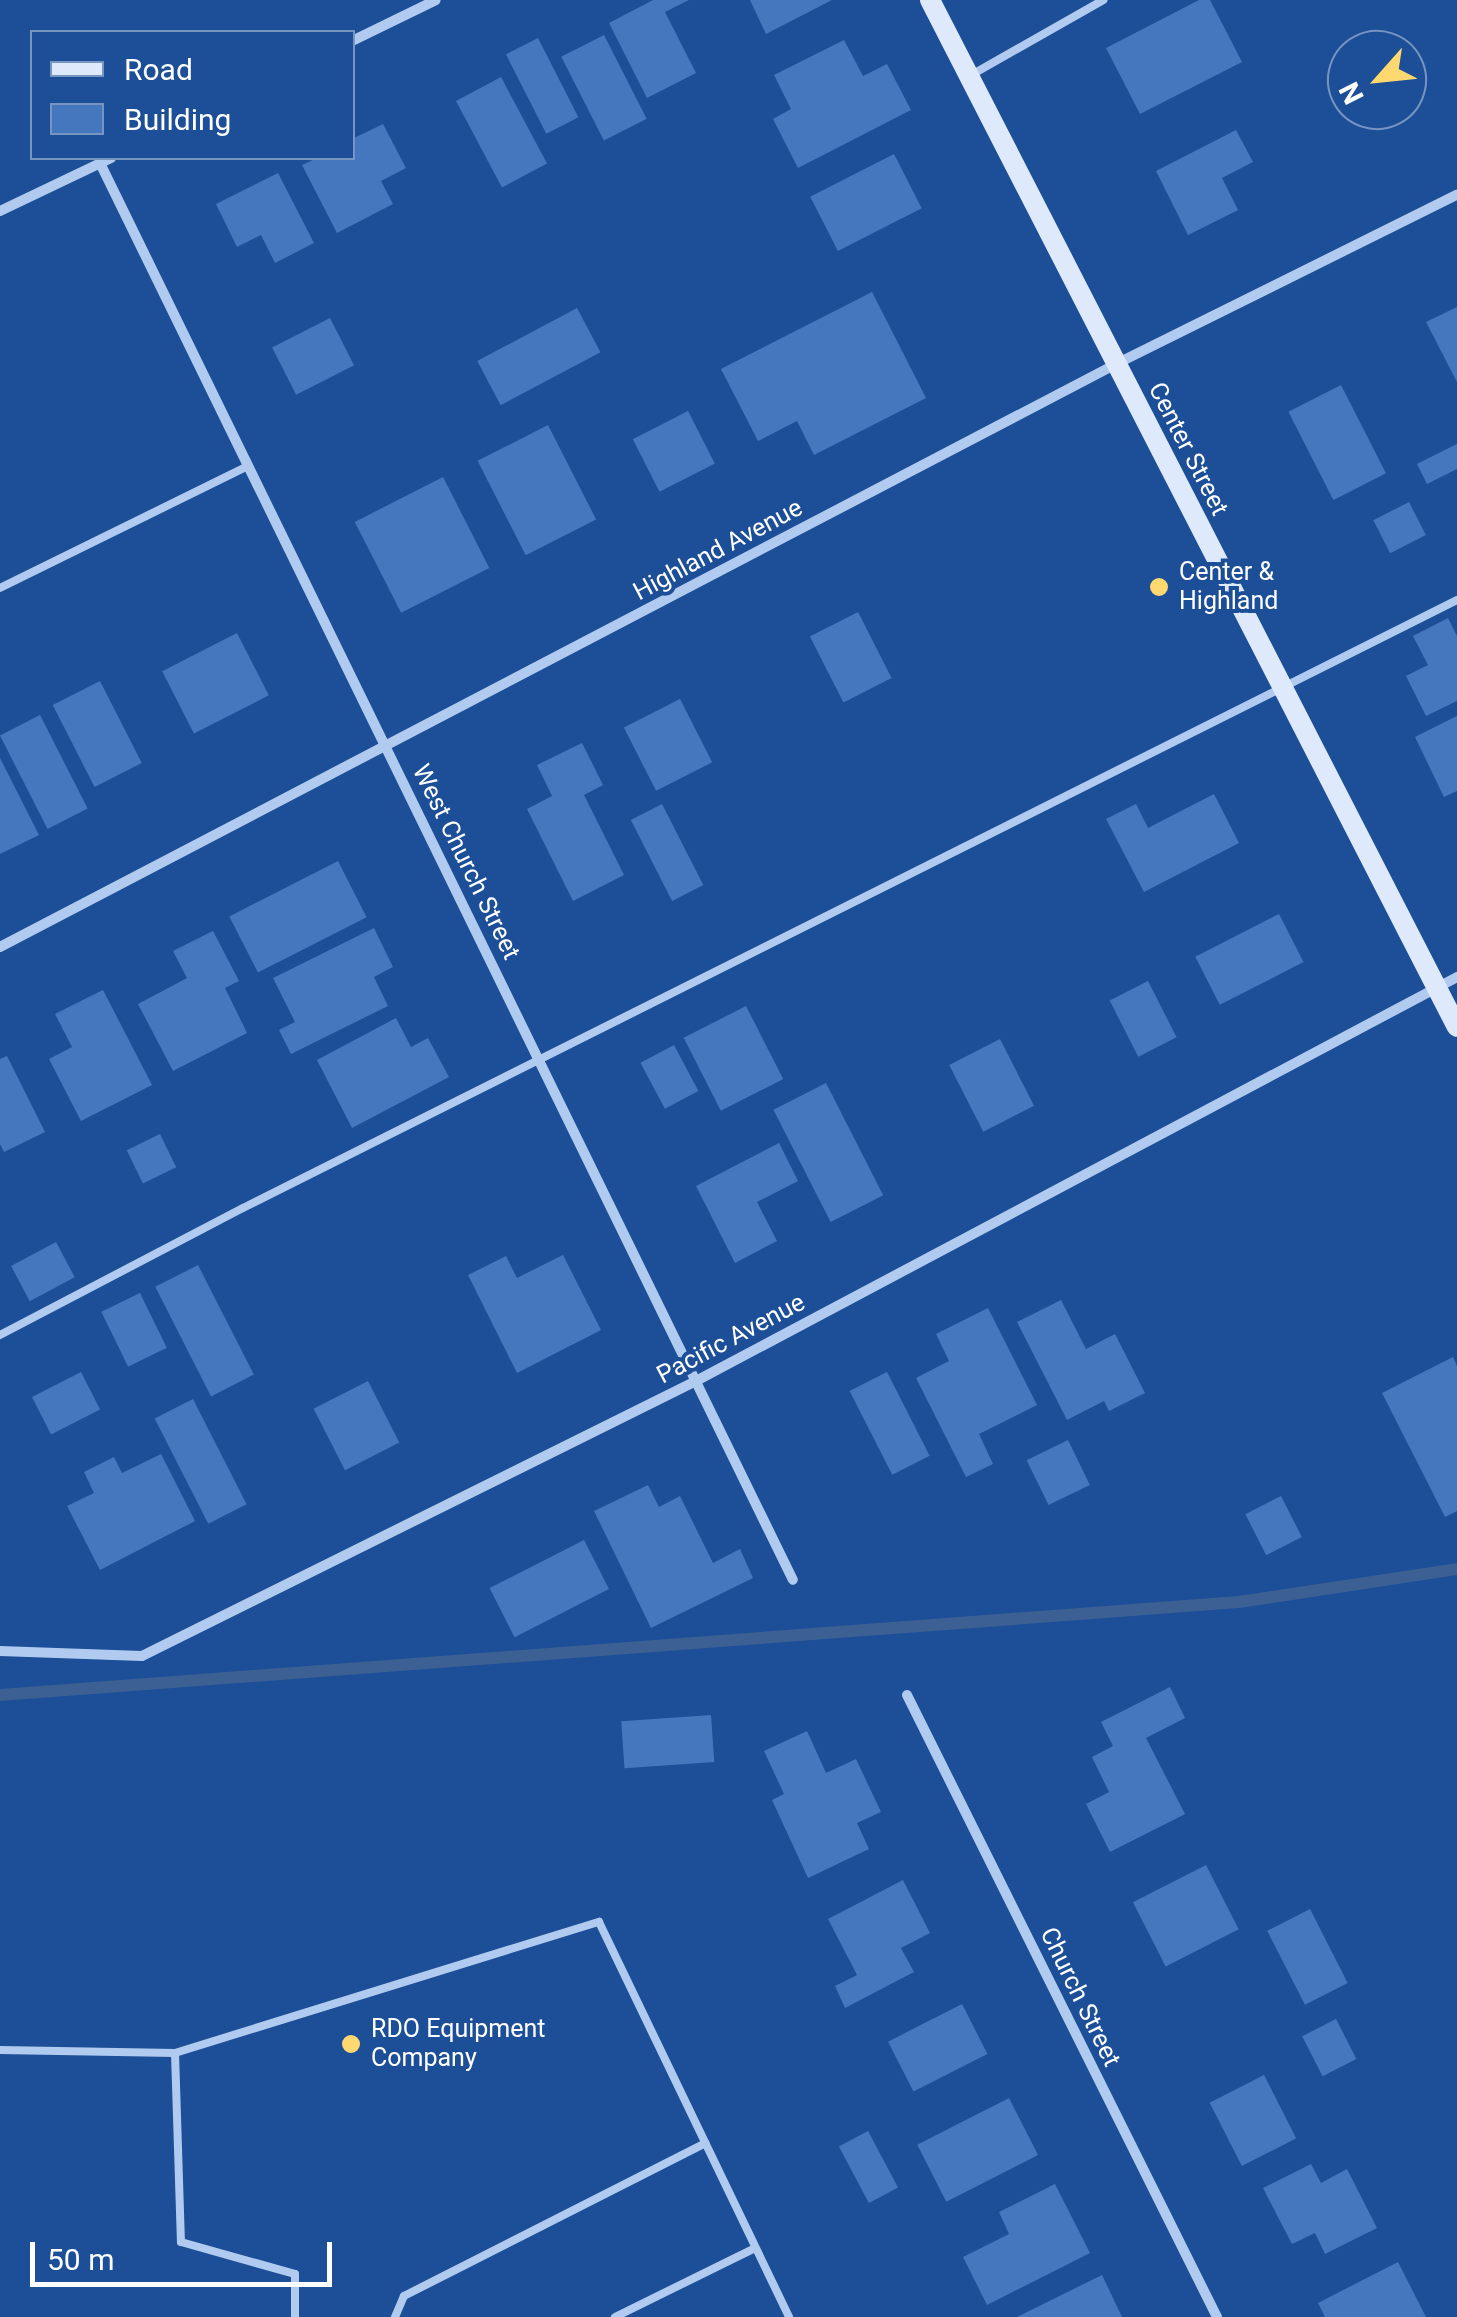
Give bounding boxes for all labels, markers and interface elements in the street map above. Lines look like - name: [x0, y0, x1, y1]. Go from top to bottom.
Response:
- legend: [30, 30, 355, 160]
- north arrow: [1327, 30, 1427, 130]
- text: Road: [124, 52, 193, 87]
- text: N: [1332, 77, 1371, 109]
- text: Building: [124, 102, 231, 137]
- street label: Center Street: [1142, 377, 1234, 521]
- street label: Highland Avenue: [628, 493, 808, 607]
- place label: Center & Highland: [1179, 558, 1278, 617]
- marker: Center & Highland: [1148, 576, 1170, 598]
- street label: West Church Street: [406, 760, 526, 964]
- street label: Pacific Avenue: [652, 1287, 810, 1391]
- street label: Church Street: [1033, 1923, 1127, 2071]
- place label: RDO Equipment Company: [371, 2015, 545, 2074]
- marker: RDO Equipment Company: [340, 2033, 362, 2055]
- scale bar: [35, 2222, 338, 2284]
- text: 50 m: [47, 2242, 114, 2277]

